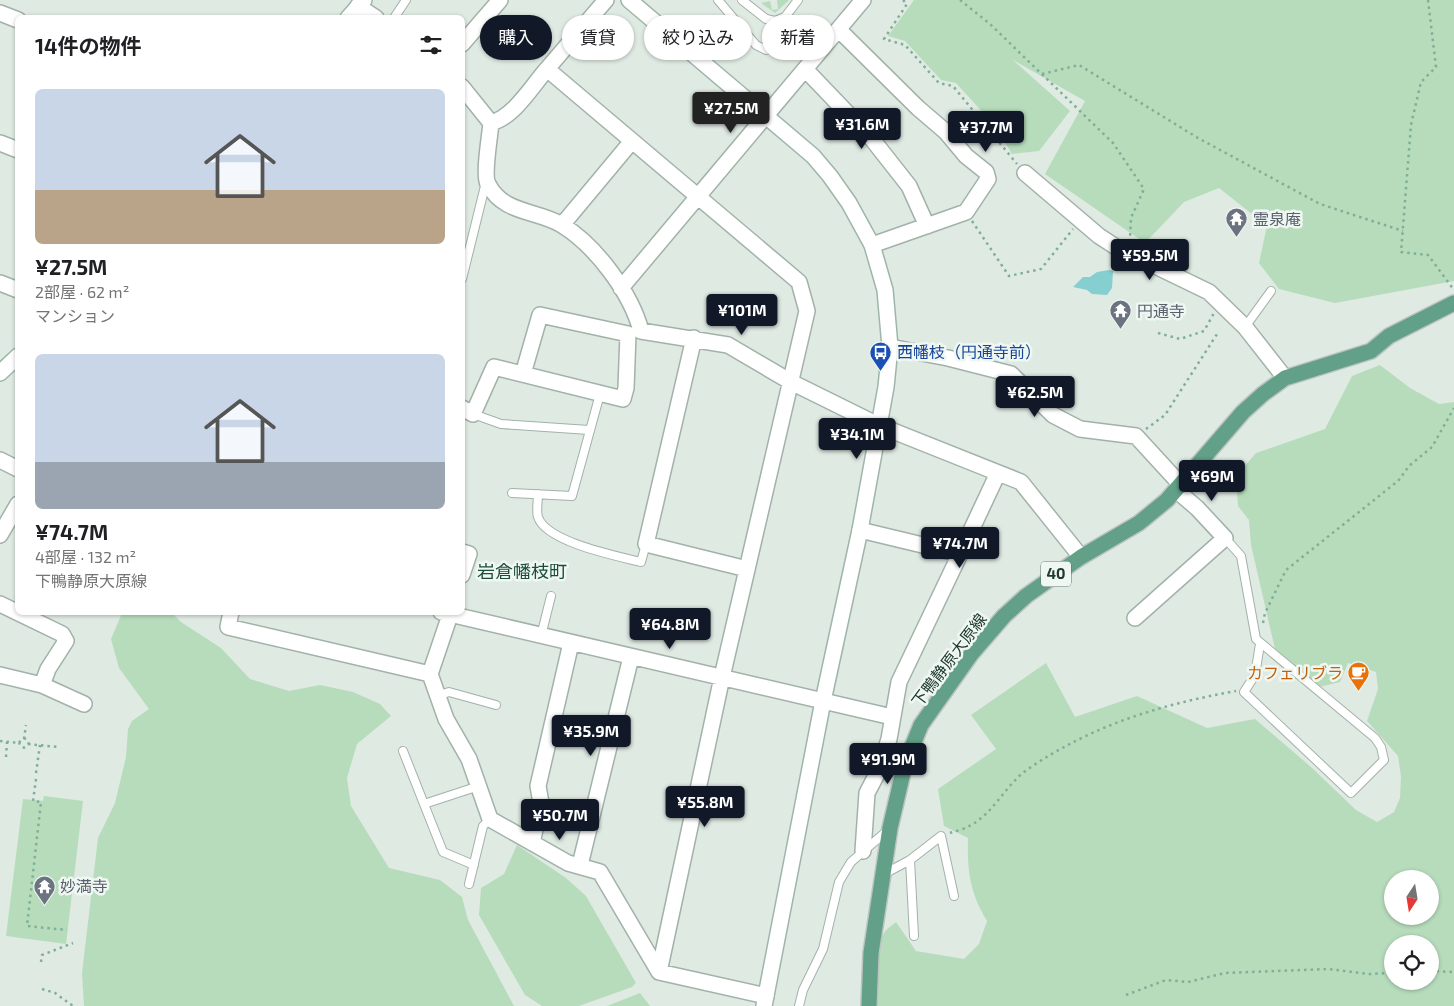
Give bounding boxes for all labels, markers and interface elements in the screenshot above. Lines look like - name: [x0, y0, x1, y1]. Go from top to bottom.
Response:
- chip: 購入: [480, 15, 552, 60]
- chip: 賃貸: [562, 15, 634, 60]
- chip: 絞り込み: [644, 15, 752, 60]
- chip: 新着: [762, 15, 834, 60]
- icon: filters: [417, 31, 445, 59]
- text: 14件の物件: [35, 33, 141, 58]
- pin: ¥27.5M: [690, 92, 772, 134]
- text: ¥27.5M: [703, 98, 759, 117]
- pin: ¥31.6M: [821, 108, 903, 150]
- pin: ¥37.7M: [945, 110, 1027, 153]
- text: ¥31.6M: [835, 114, 889, 133]
- text: ¥37.7M: [959, 117, 1013, 136]
- icon: home: [195, 121, 285, 211]
- temple icon: 霊泉庵: [1225, 207, 1249, 238]
- place label: 霊泉庵: [1253, 209, 1301, 228]
- pin: ¥59.5M: [1109, 238, 1191, 281]
- text: ¥59.5M: [1122, 245, 1178, 264]
- text: ¥27.5M: [35, 254, 107, 279]
- text: 2部屋 · 62 m²: [35, 282, 129, 301]
- pin: ¥101M: [707, 294, 777, 336]
- temple icon: 円通寺: [1109, 299, 1133, 330]
- text: ¥101M: [717, 300, 767, 319]
- place label: 円通寺: [1137, 301, 1185, 320]
- text: マンション: [35, 306, 115, 325]
- bus stop icon: 西幡枝（円通寺前）: [869, 340, 893, 371]
- place label: 西幡枝（円通寺前）: [897, 342, 1041, 361]
- pin: ¥62.5M: [994, 376, 1076, 418]
- text: ¥62.5M: [1007, 382, 1063, 401]
- icon: home: [195, 386, 285, 476]
- pin: ¥34.1M: [816, 418, 898, 460]
- text: ¥34.1M: [830, 424, 884, 443]
- pin: ¥69M: [1182, 460, 1242, 502]
- text: ¥69M: [1190, 466, 1234, 485]
- text: ¥74.7M: [35, 519, 108, 544]
- pin: ¥74.7M: [919, 526, 1001, 569]
- text: ¥74.7M: [932, 533, 988, 552]
- text: 4部屋 · 132 m²: [35, 547, 136, 566]
- district label: 岩倉幡枝町: [477, 560, 567, 582]
- road number: 40: [1041, 562, 1071, 586]
- text: 下鴨静原大原線: [35, 571, 147, 590]
- pin: ¥64.8M: [629, 608, 711, 650]
- street label: 下鴨静原大原線: [907, 609, 990, 710]
- text: ¥64.8M: [641, 614, 699, 633]
- cafe icon: カフェリブラ: [1347, 661, 1371, 692]
- place label: カフェリブラ: [1247, 663, 1343, 682]
- pin: ¥35.9M: [550, 714, 632, 757]
- text: ¥35.9M: [563, 721, 619, 740]
- pin: ¥91.9M: [847, 742, 929, 785]
- text: ¥91.9M: [861, 749, 915, 768]
- pin: ¥55.8M: [664, 786, 746, 828]
- text: ¥55.8M: [677, 792, 733, 811]
- pin: ¥50.7M: [519, 798, 601, 841]
- text: ¥50.7M: [532, 805, 588, 824]
- north arrow: [1384, 870, 1439, 925]
- map controls: [1384, 870, 1439, 990]
- temple icon: 妙満寺: [32, 874, 56, 905]
- place label: 妙満寺: [60, 876, 108, 895]
- button: locate: [1384, 935, 1439, 990]

